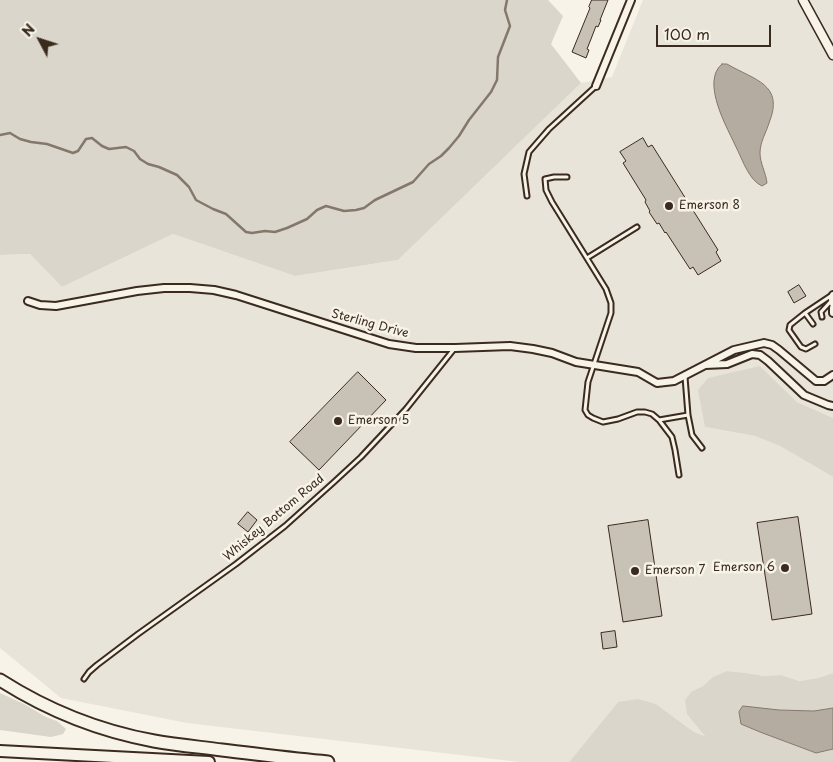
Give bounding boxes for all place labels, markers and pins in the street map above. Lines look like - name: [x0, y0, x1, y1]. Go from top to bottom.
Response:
- place label: Emerson 8: [679, 199, 740, 213]
- marker: Emerson 8: [663, 200, 675, 212]
- place label: Emerson 5: [348, 414, 409, 428]
- marker: Emerson 5: [332, 415, 344, 427]
- place label: Emerson 6: [713, 561, 775, 575]
- marker: Emerson 6: [779, 562, 791, 574]
- place label: Emerson 7: [645, 564, 705, 578]
- marker: Emerson 7: [629, 565, 641, 577]

